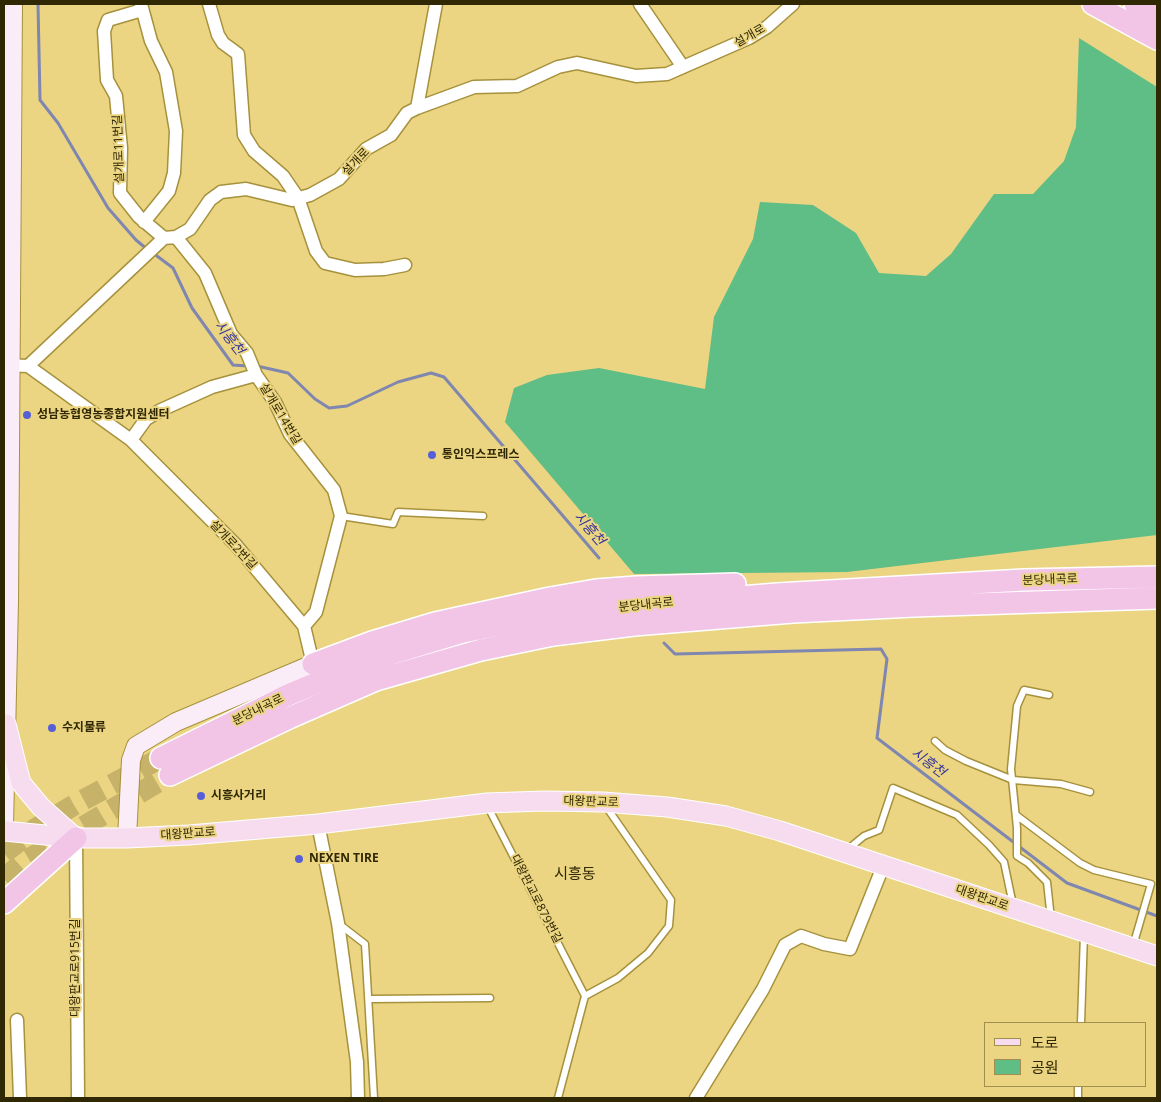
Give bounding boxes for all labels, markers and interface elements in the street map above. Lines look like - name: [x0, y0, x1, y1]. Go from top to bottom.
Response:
- street label: 설개로: [732, 21, 768, 51]
- street label: 설개로11번길: [111, 114, 127, 184]
- street label: 설개로: [339, 145, 373, 179]
- water label: 시흥천: [210, 318, 248, 358]
- street label: 설개로14번길: [256, 381, 304, 447]
- place label: 성남농협영농종합지원센터: [37, 408, 169, 422]
- marker: 성남농협영농종합지원센터: [21, 409, 33, 421]
- place label: 통인익스프레스: [442, 448, 519, 462]
- marker: 통인익스프레스: [426, 449, 438, 461]
- water label: 시흥천: [570, 509, 608, 549]
- street label: 설개로2번길: [207, 517, 259, 573]
- street label: 분당내곡로: [1022, 572, 1078, 588]
- street label: 분당내곡로: [618, 595, 674, 615]
- street label: 분당내곡로: [230, 691, 286, 729]
- place label: 수지물류: [62, 721, 106, 735]
- marker: 수지물류: [46, 722, 58, 734]
- water label: 시흥천: [908, 745, 948, 781]
- place label: 시흥사거리: [211, 789, 266, 803]
- marker: 시흥사거리: [195, 790, 207, 802]
- street label: 대왕판교로: [563, 794, 619, 810]
- street label: 대왕판교로: [160, 825, 216, 843]
- place label: NEXEN TIRE: [309, 852, 379, 866]
- street label: 대왕판교로879번길: [507, 852, 565, 946]
- marker: NEXEN TIRE: [293, 853, 305, 865]
- district label: 시흥동: [554, 866, 596, 884]
- street label: 대왕판교로: [954, 882, 1010, 914]
- street label: 대왕판교로915번길: [69, 919, 83, 1017]
- legend: [984, 1022, 1146, 1087]
- text: 도로: [1031, 1032, 1059, 1052]
- text: 공원: [1031, 1057, 1059, 1077]

